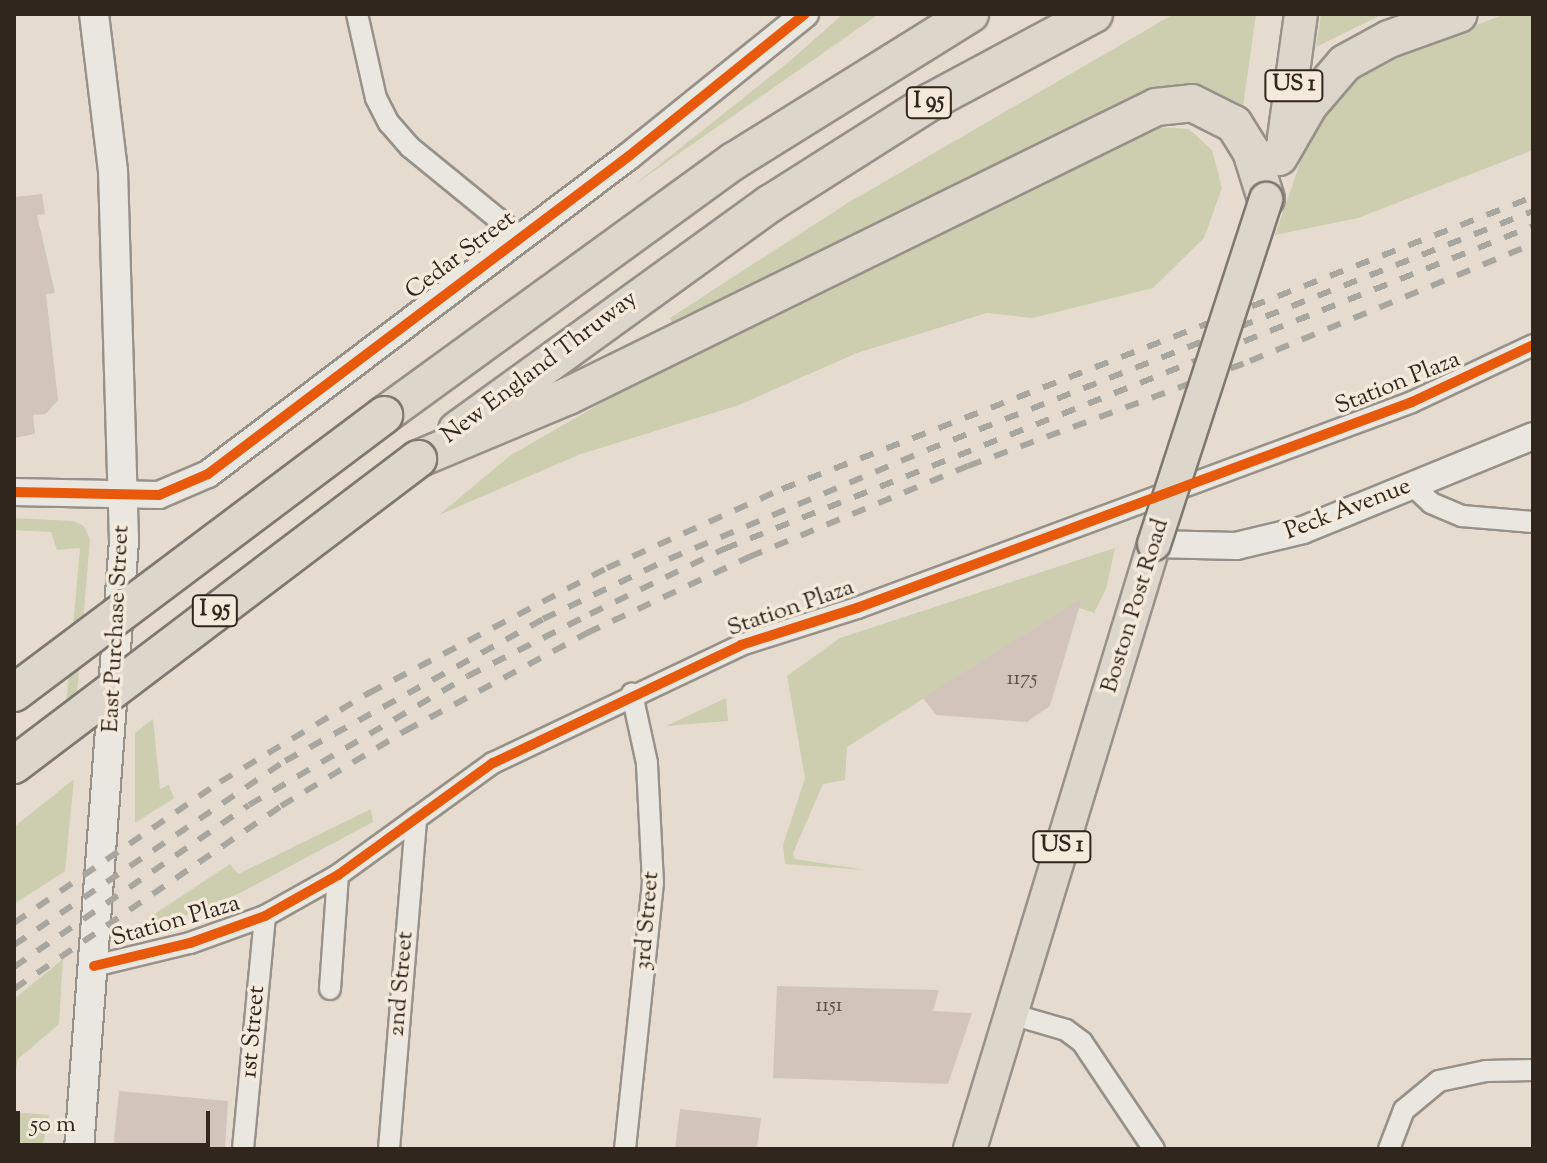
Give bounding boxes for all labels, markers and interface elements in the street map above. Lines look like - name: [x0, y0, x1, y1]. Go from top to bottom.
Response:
- road number: US 1: [1264, 68, 1324, 104]
- road number: I 95: [905, 85, 953, 121]
- street label: Cedar Street: [400, 205, 522, 307]
- street label: New England Thruway: [437, 285, 643, 451]
- street label: Station Plaza: [1331, 346, 1465, 422]
- street label: Peck Avenue: [1281, 473, 1415, 547]
- street label: Boston Post Road: [1096, 515, 1176, 697]
- street label: East Purchase Street: [97, 524, 137, 734]
- street label: Station Plaza: [724, 574, 858, 644]
- road number: I 95: [191, 593, 239, 629]
- house number: 1175: [1007, 667, 1037, 691]
- road number: US 1: [1032, 829, 1092, 865]
- street label: 3rd Street: [629, 870, 667, 972]
- street label: Station Plaza: [109, 890, 243, 954]
- street label: 2nd Street: [383, 930, 421, 1038]
- street label: 1st Street: [236, 984, 272, 1080]
- house number: 1151: [815, 994, 843, 1018]
- scale bar: [20, 1095, 214, 1145]
- text: 50 m: [30, 1108, 76, 1142]

